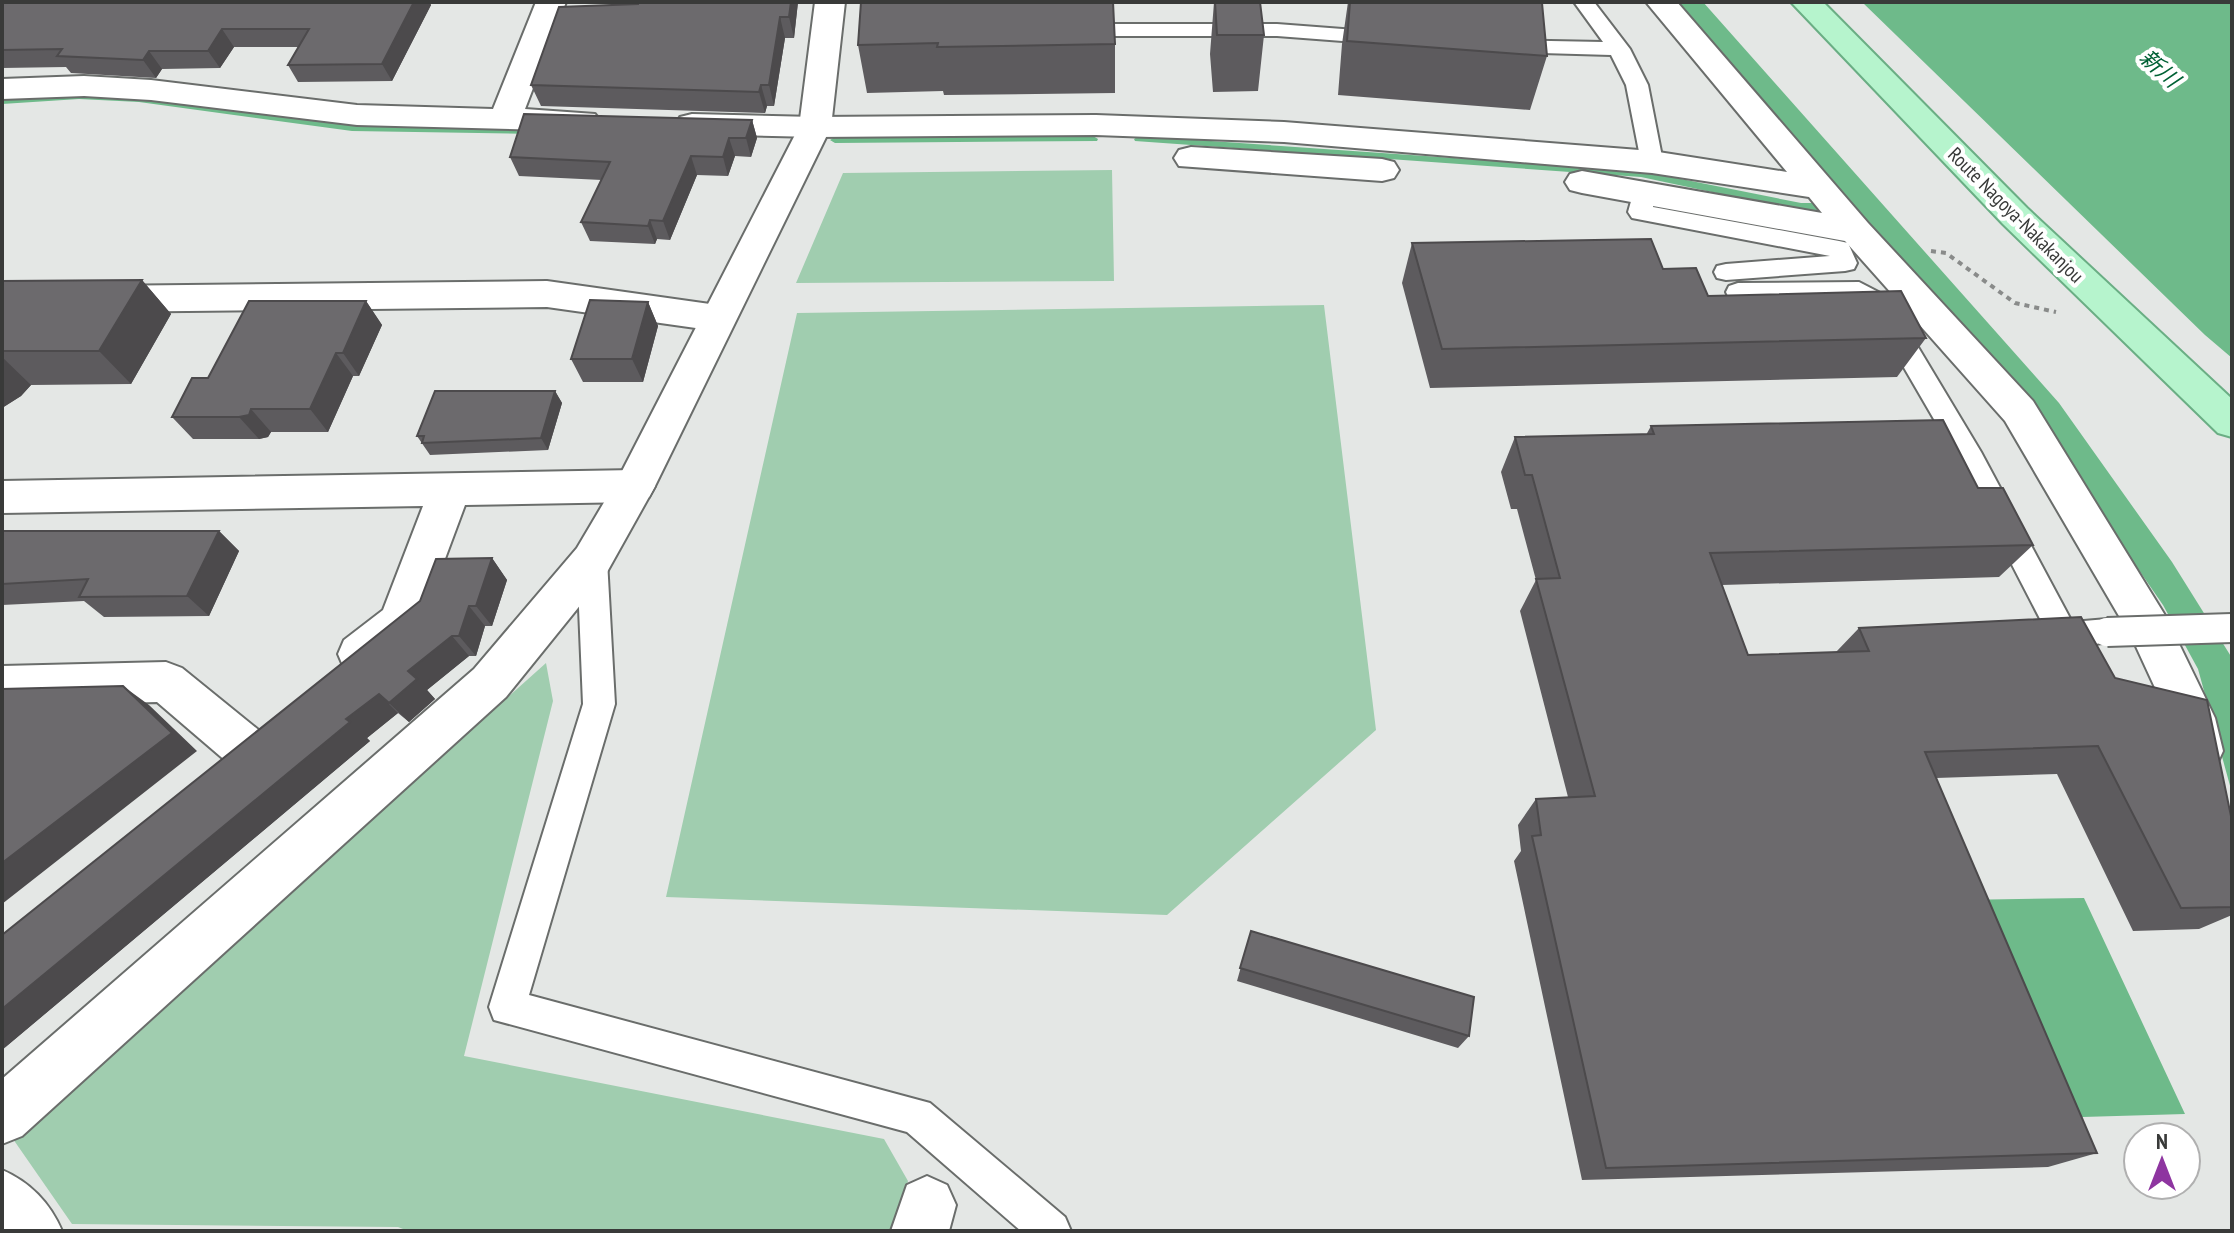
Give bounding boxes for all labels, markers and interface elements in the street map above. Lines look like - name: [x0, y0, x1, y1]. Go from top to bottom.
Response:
- water label: 新川: [2134, 43, 2187, 94]
- street label: Route Nagoya-Nakakanjou: [1943, 142, 2089, 288]
- north arrow: [2122, 1121, 2202, 1201]
- text: N: [2156, 1127, 2168, 1155]

